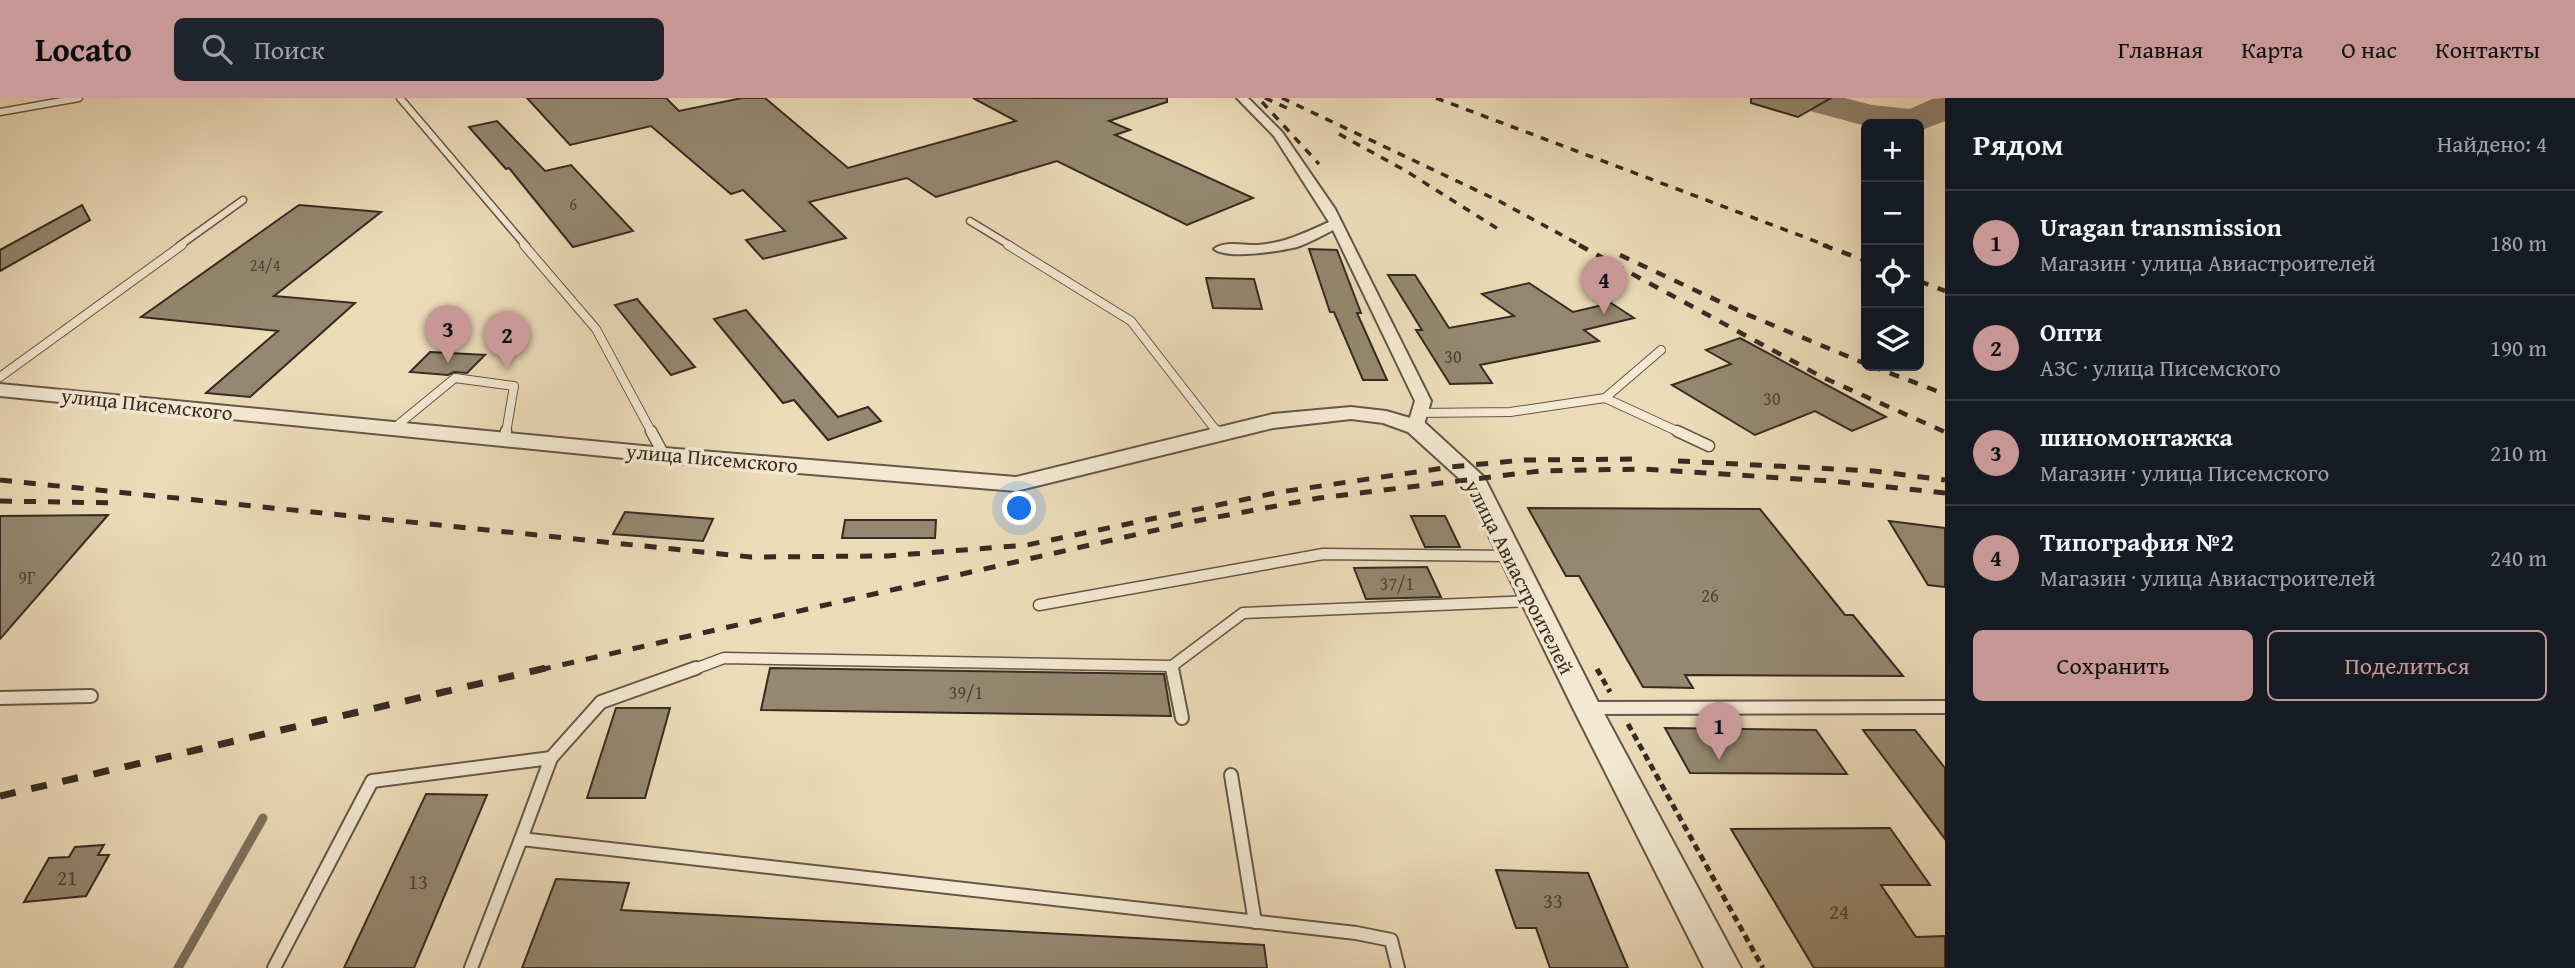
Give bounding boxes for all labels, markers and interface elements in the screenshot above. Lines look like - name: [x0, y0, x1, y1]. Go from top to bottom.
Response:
- search box: [174, 18, 664, 81]
- text: Locato: [35, 25, 132, 73]
- icon: search: [198, 30, 236, 68]
- text: Поиск: [254, 30, 325, 69]
- text: Главная: [2118, 32, 2203, 67]
- text: Карта: [2241, 32, 2303, 67]
- text: О нас: [2341, 32, 2397, 67]
- text: Контакты: [2435, 32, 2540, 67]
- map controls: [1861, 119, 1924, 371]
- button: +: [1861, 119, 1924, 182]
- text: Рядом: [1973, 122, 2064, 166]
- text: Найдено: 4: [2437, 127, 2547, 160]
- button: −: [1861, 182, 1924, 245]
- house number: 6: [569, 192, 577, 216]
- text: Uragan transmission: [2040, 207, 2282, 246]
- text: 1: [1990, 226, 2002, 259]
- text: 180 m: [2490, 226, 2547, 259]
- button: locate: [1861, 245, 1924, 308]
- text: Магазин · улица Авиастроителей: [2040, 246, 2376, 279]
- house number: 24/4: [250, 253, 281, 277]
- pin: 4: [1581, 256, 1627, 314]
- pin: 3: [425, 305, 471, 363]
- button: layers: [1861, 308, 1924, 371]
- pin: 2: [484, 311, 530, 369]
- text: Опти: [2040, 312, 2102, 351]
- text: 2: [1990, 331, 2002, 364]
- text: 190 m: [2490, 331, 2547, 364]
- house number: 30: [1444, 343, 1462, 370]
- text: АЗС · улица Писемского: [2040, 351, 2281, 384]
- street label: улица Писемского: [59, 379, 234, 428]
- house number: 30: [1763, 385, 1781, 412]
- text: шиномонтажка: [2040, 417, 2233, 456]
- street label: улица Писемского: [624, 435, 799, 481]
- text: 3: [1990, 436, 2002, 469]
- text: 210 m: [2490, 436, 2547, 469]
- text: Магазин · улица Писемского: [2040, 456, 2329, 489]
- street label: улица Авиастроителей: [1457, 473, 1583, 680]
- your location: [1002, 491, 1036, 525]
- text: Типография №2: [2040, 522, 2234, 561]
- text: 4: [1990, 541, 2002, 574]
- text: 240 m: [2490, 541, 2547, 574]
- text: Магазин · улица Авиастроителей: [2040, 561, 2376, 594]
- house number: 9Г: [18, 564, 36, 591]
- house number: 37/1: [1380, 570, 1414, 597]
- house number: 26: [1701, 582, 1719, 609]
- button: Сохранить: [1973, 630, 2253, 701]
- button: Поделиться: [2267, 630, 2547, 701]
- house number: 39/1: [949, 679, 983, 706]
- pin: 1: [1696, 702, 1742, 760]
- house number: 21: [57, 862, 77, 893]
- house number: 13: [408, 866, 428, 897]
- house number: 33: [1543, 885, 1563, 916]
- house number: 24: [1829, 896, 1849, 927]

